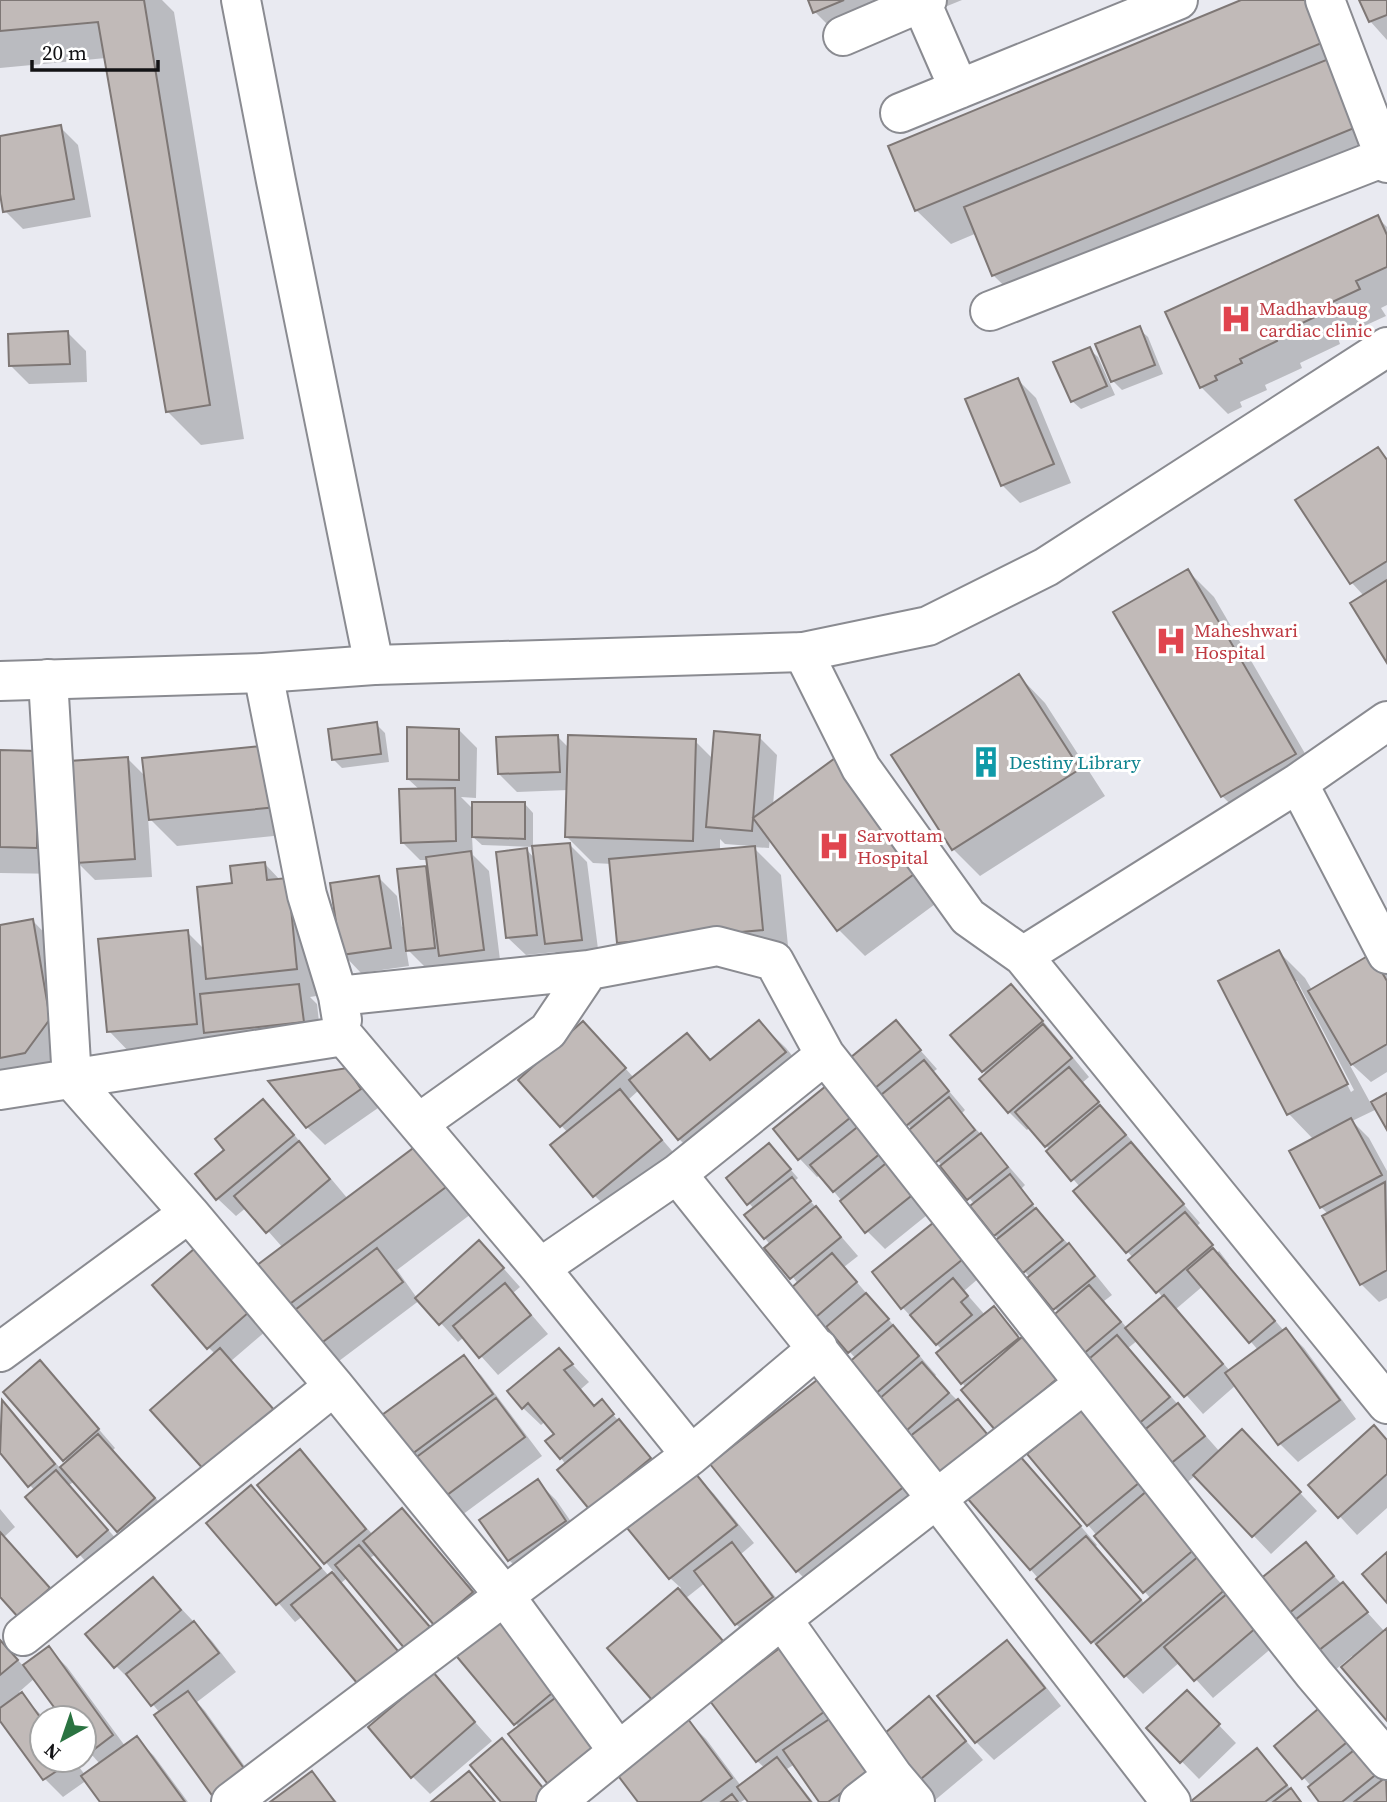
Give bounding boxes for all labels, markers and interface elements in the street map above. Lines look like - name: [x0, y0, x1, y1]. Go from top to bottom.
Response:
- scale bar: [32, 28, 158, 72]
- text: 20 m: [42, 38, 87, 67]
- place label: Madhavbaug cardiac clinic: [1259, 295, 1372, 343]
- hospital icon: Madhavbaug cardiac clinic: [1219, 302, 1253, 336]
- place label: Maheshwari Hospital: [1194, 617, 1298, 665]
- hospital icon: Maheshwari Hospital: [1154, 624, 1188, 658]
- building icon: Destiny Library: [969, 745, 1003, 779]
- place label: Destiny Library: [1009, 749, 1141, 775]
- place label: Sarvottam Hospital: [857, 822, 943, 870]
- hospital icon: Sarvottam Hospital: [817, 829, 851, 863]
- north arrow: [28, 1704, 98, 1774]
- text: N: [38, 1738, 66, 1766]

